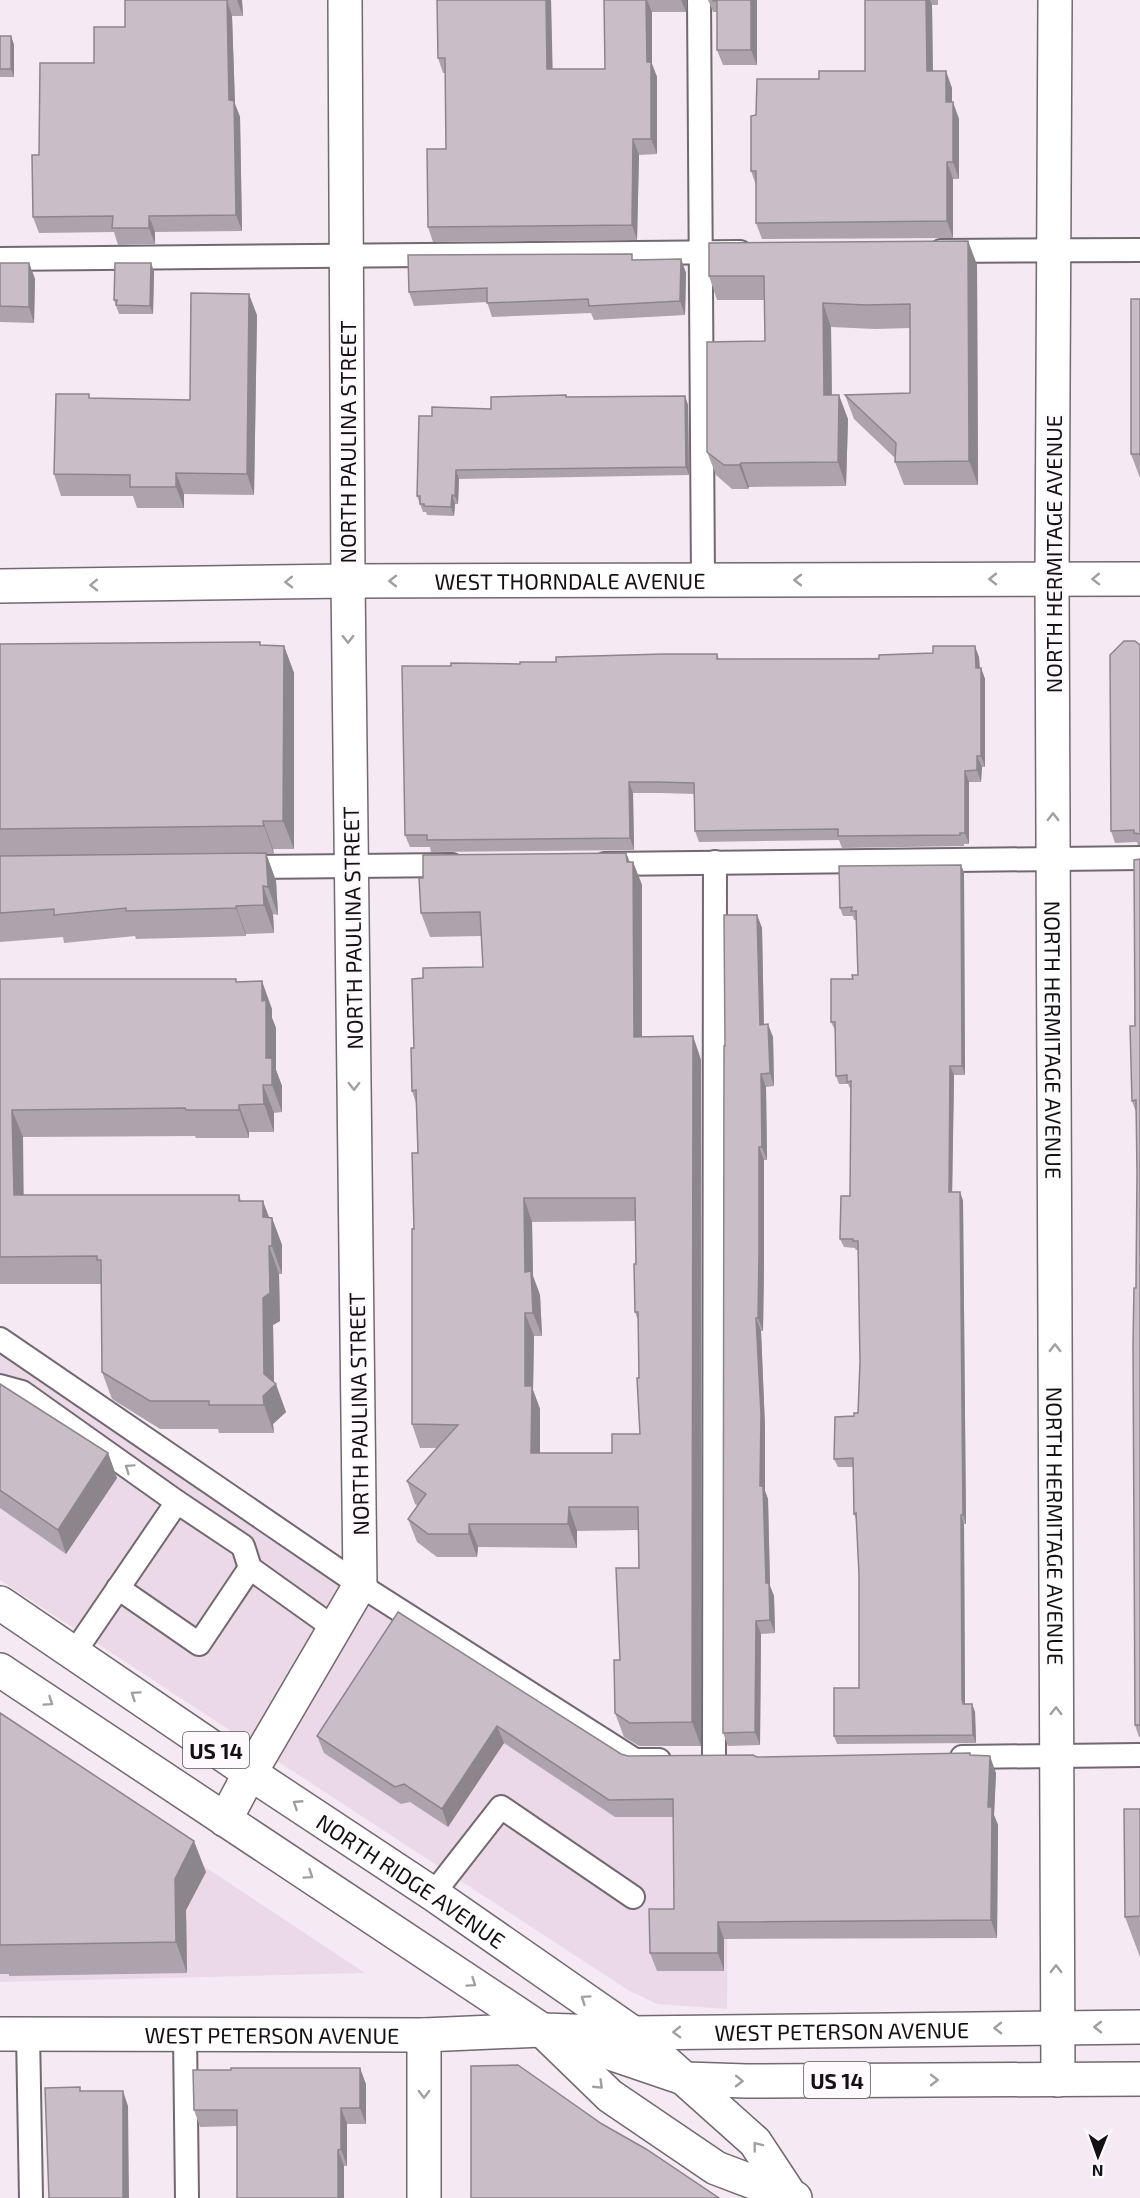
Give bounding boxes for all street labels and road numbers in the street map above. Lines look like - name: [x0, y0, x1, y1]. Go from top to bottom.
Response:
- street label: NORTH PAULINA STREET: [334, 320, 360, 564]
- street label: NORTH HERMITAGE AVENUE: [1040, 415, 1066, 693]
- street label: WEST THORNDALE AVENUE: [434, 567, 705, 594]
- street label: NORTH PAULINA STREET: [337, 806, 367, 1050]
- street label: NORTH HERMITAGE AVENUE: [1040, 901, 1067, 1179]
- street label: NORTH PAULINA STREET: [343, 1292, 373, 1536]
- street label: NORTH HERMITAGE AVENUE: [1042, 1387, 1069, 1665]
- road number: US 14: [183, 1732, 249, 1768]
- street label: NORTH RIDGE AVENUE: [312, 1808, 510, 1953]
- street label: WEST PETERSON AVENUE: [714, 2016, 969, 2045]
- street label: WEST PETERSON AVENUE: [145, 2021, 399, 2048]
- road number: US 14: [804, 2062, 870, 2098]

